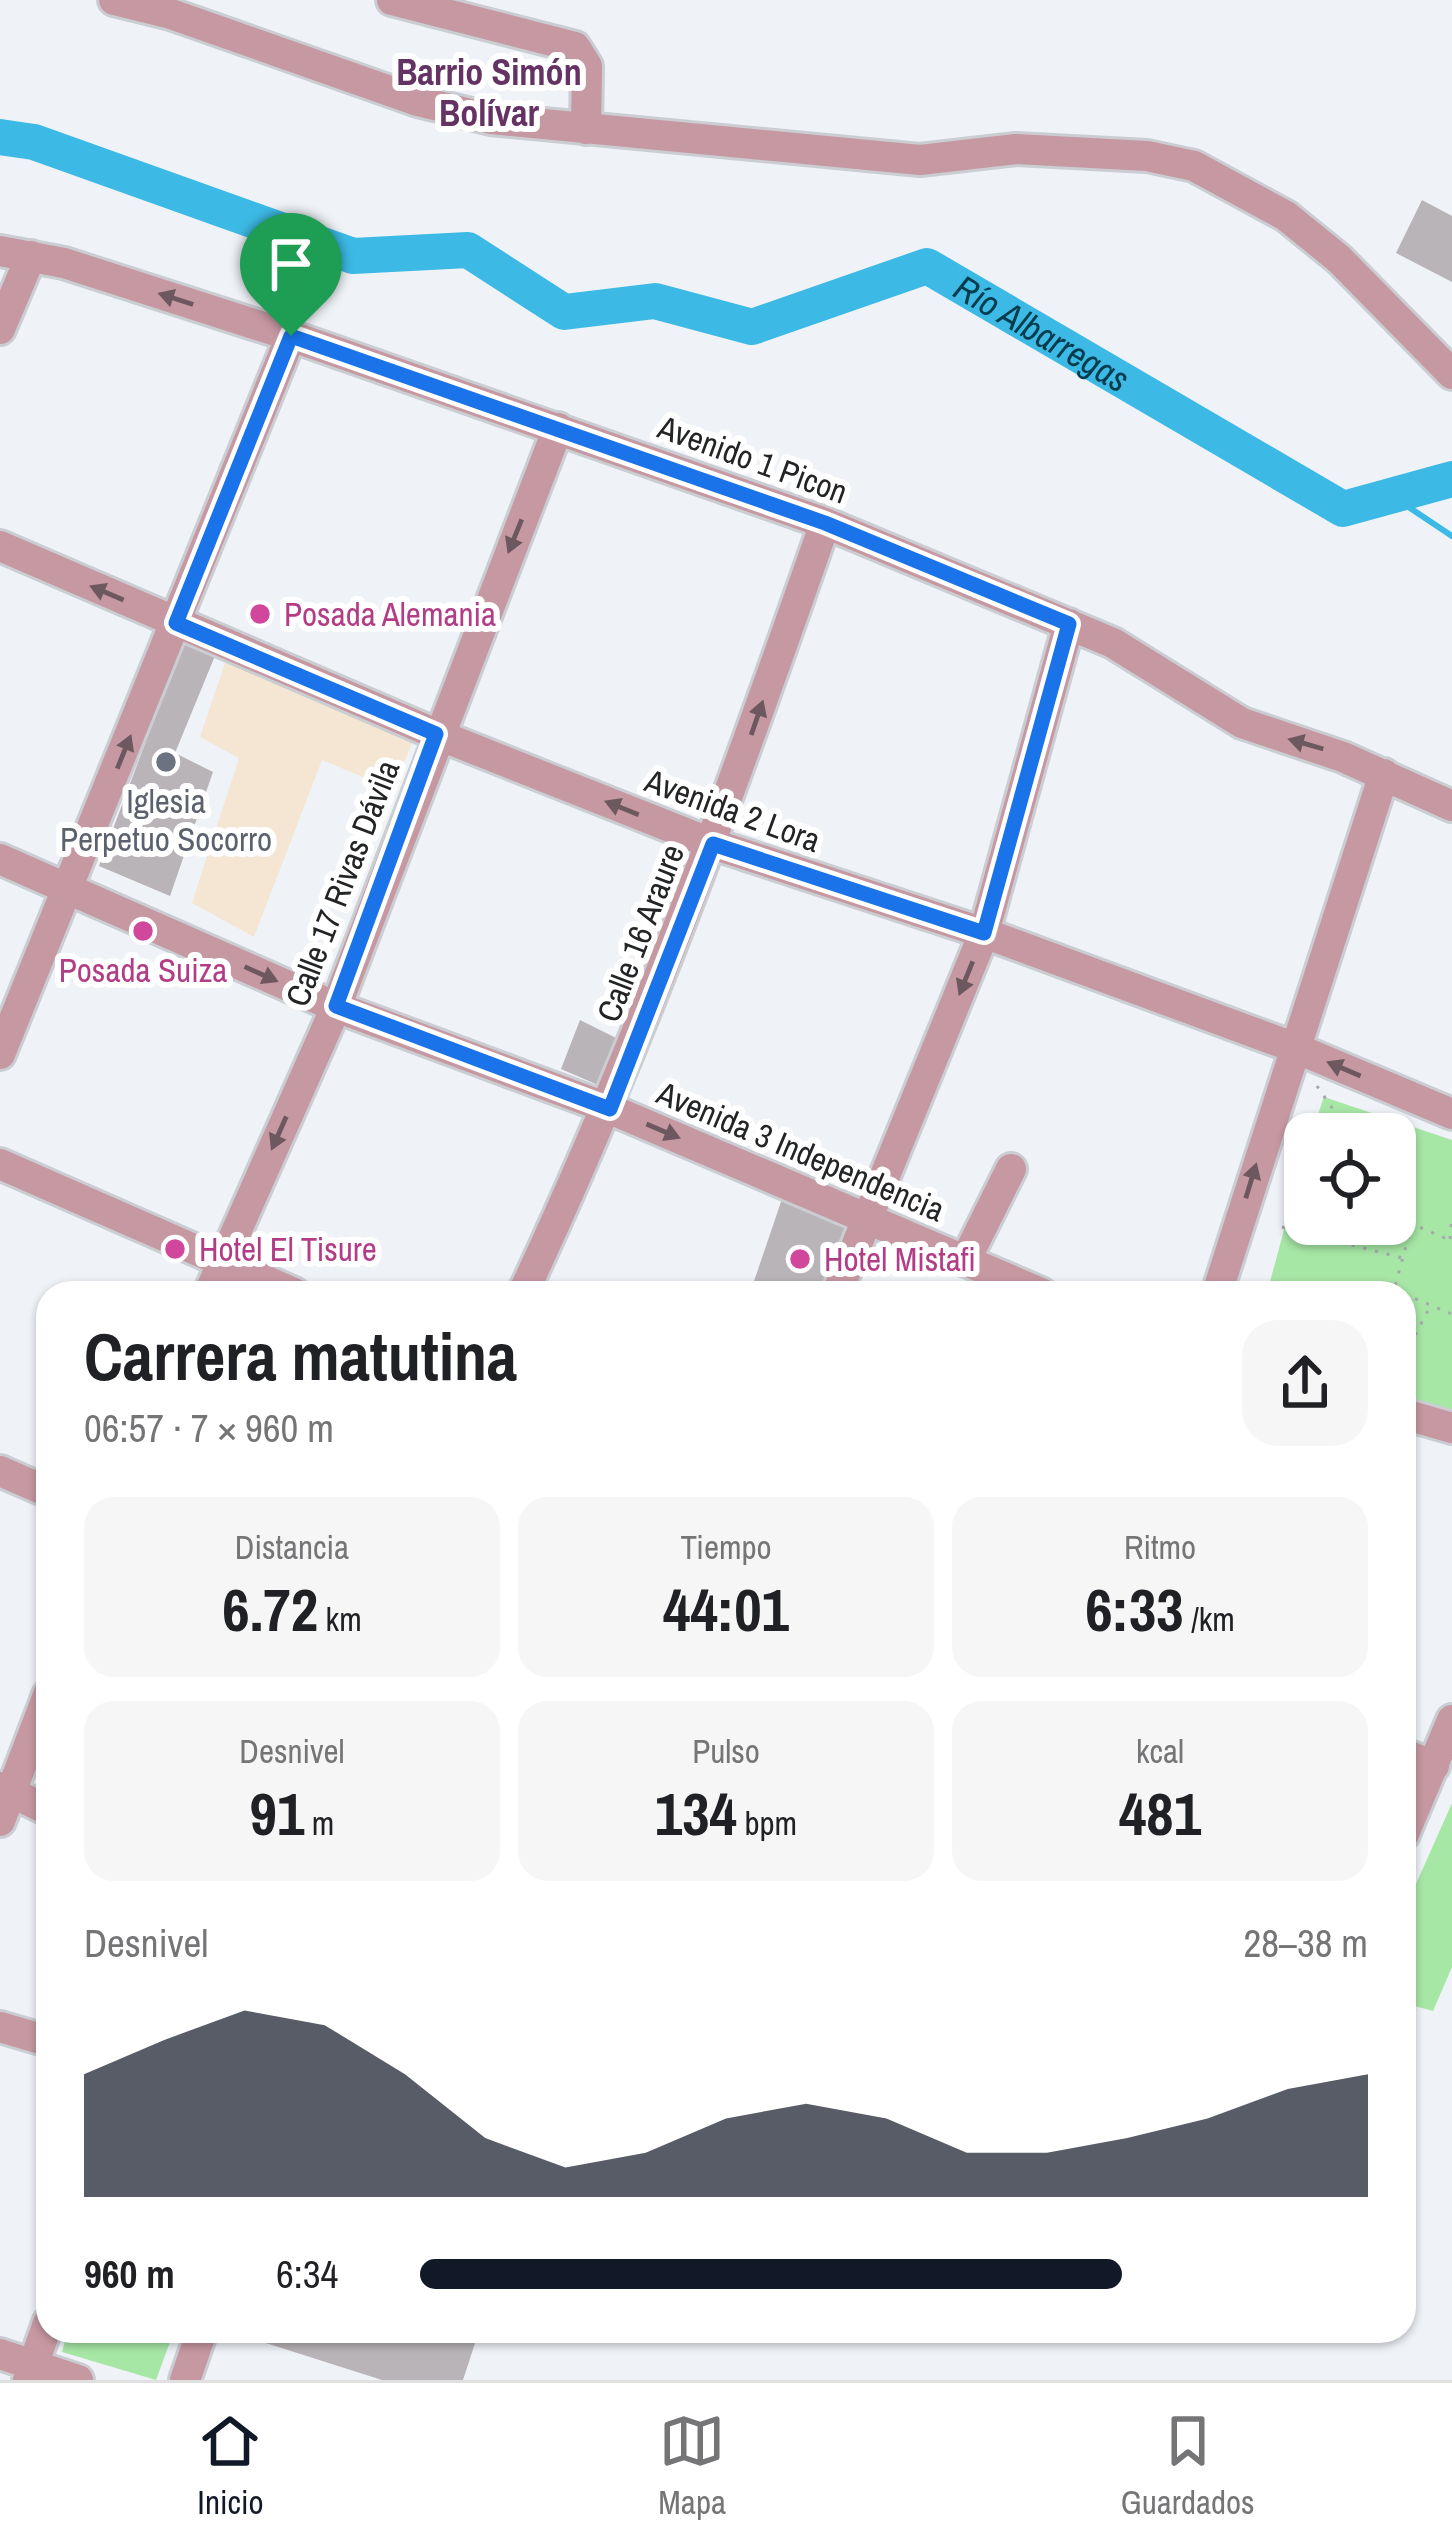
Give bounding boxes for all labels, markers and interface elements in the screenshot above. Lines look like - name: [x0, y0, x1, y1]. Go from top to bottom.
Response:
- district label: Barrio Simón Bolívar: [396, 48, 582, 137]
- pin: [240, 213, 342, 336]
- icon: arrive: [258, 231, 324, 297]
- water label: Río Albarregas: [946, 263, 1138, 403]
- one-way arrow: [157, 289, 194, 308]
- street label: Avenido 1 Picon: [651, 404, 854, 514]
- one-way arrow: [505, 519, 524, 555]
- one-way arrow: [89, 582, 124, 602]
- place label: Posada Alemania: [284, 592, 496, 636]
- marker: Posada Alemania: [247, 601, 273, 627]
- one-way arrow: [749, 700, 767, 736]
- one-way arrow: [115, 733, 134, 769]
- one-way arrow: [1287, 734, 1324, 752]
- marker: Iglesia Perpetuo Socorro: [153, 749, 179, 775]
- street label: Calle 17 Rivas Dávila: [275, 754, 409, 1012]
- street label: Avenida 2 Lora: [639, 758, 827, 862]
- place label: Iglesia Perpetuo Socorro: [60, 779, 272, 861]
- one-way arrow: [603, 797, 639, 816]
- street label: Calle 16 Araure: [586, 838, 694, 1028]
- marker: Posada Suiza: [130, 918, 156, 944]
- place label: Posada Suiza: [59, 948, 227, 992]
- one-way arrow: [956, 961, 975, 997]
- one-way arrow: [244, 964, 279, 984]
- one-way arrow: [1326, 1058, 1361, 1078]
- street label: Avenida 3 Independencia: [650, 1070, 951, 1231]
- map controls: [1284, 1113, 1416, 1245]
- button: locate: [1284, 1113, 1416, 1245]
- one-way arrow: [269, 1116, 289, 1151]
- one-way arrow: [646, 1122, 681, 1142]
- one-way arrow: [1243, 1162, 1261, 1199]
- place label: Hotel El Tisure: [199, 1227, 377, 1271]
- marker: Hotel El Tisure: [162, 1236, 188, 1262]
- place label: Hotel Mistafi: [824, 1237, 976, 1281]
- marker: Hotel Mistafi: [787, 1246, 813, 1272]
- text: Carrera matutina: [84, 1312, 517, 1401]
- button: share: [1242, 1320, 1368, 1446]
- text: 06:57 · 7 × 960 m: [84, 1402, 334, 1454]
- text: Distancia: [235, 1525, 349, 1569]
- text: Tiempo: [680, 1525, 772, 1569]
- text: Ritmo: [1124, 1525, 1196, 1569]
- text: 6.72: [222, 1569, 318, 1650]
- text: 44:01: [663, 1569, 789, 1650]
- text: 6:33: [1085, 1569, 1184, 1650]
- text: km: [318, 1597, 362, 1641]
- text: /km: [1184, 1597, 1235, 1641]
- text: Desnivel: [239, 1729, 345, 1773]
- text: Pulso: [692, 1729, 760, 1773]
- text: kcal: [1136, 1729, 1184, 1773]
- text: 91: [250, 1773, 304, 1854]
- text: 134: [655, 1773, 737, 1854]
- text: 481: [1119, 1773, 1201, 1854]
- text: m: [304, 1801, 334, 1845]
- text: bpm: [737, 1801, 797, 1845]
- text: Desnivel: [84, 1917, 208, 1969]
- text: 28–38 m: [1244, 1917, 1368, 1969]
- text: 960 m: [84, 2248, 175, 2300]
- text: 6:34: [276, 2248, 338, 2300]
- tab: Inicio: [197, 2408, 264, 2524]
- tab: Mapa: [658, 2408, 726, 2524]
- tab: Guardados: [1121, 2408, 1255, 2524]

